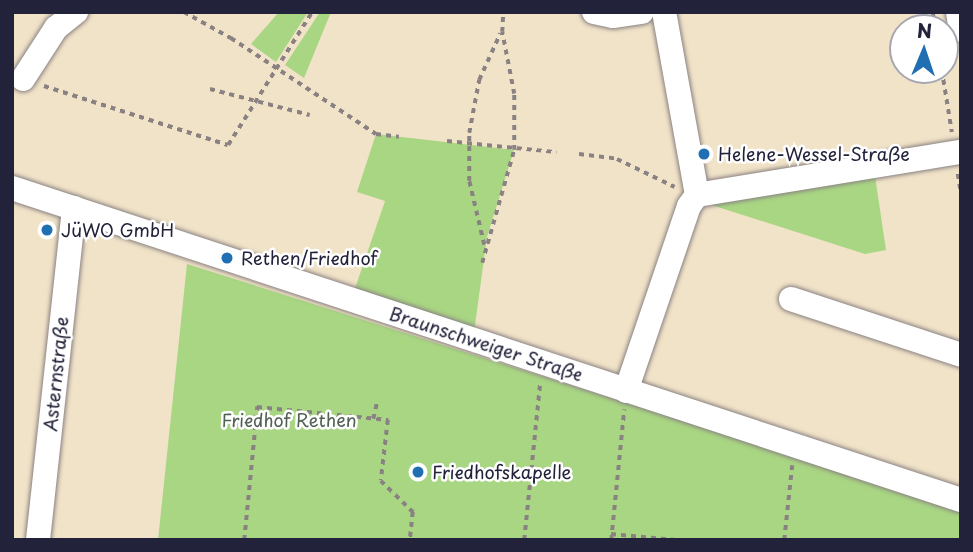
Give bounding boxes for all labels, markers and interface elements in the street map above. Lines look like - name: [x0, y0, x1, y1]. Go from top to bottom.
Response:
- north arrow: [889, 14, 959, 84]
- text: N: [917, 16, 933, 44]
- place label: Helene-Wessel-Straße: [718, 143, 910, 165]
- marker: Helene-Wessel-Straße: [696, 146, 712, 162]
- place label: JüWO GmbH: [61, 219, 175, 241]
- marker: JüWO GmbH: [39, 222, 55, 238]
- place label: Rethen/Friedhof: [241, 247, 377, 269]
- marker: Rethen/Friedhof: [219, 250, 235, 266]
- street label: Braunschweiger Straße: [386, 302, 586, 386]
- street label: Asternstraße: [39, 316, 73, 432]
- park label: Friedhof Rethen: [222, 409, 356, 431]
- place label: Friedhofskapelle: [432, 461, 571, 483]
- marker: Friedhofskapelle: [410, 464, 426, 480]

